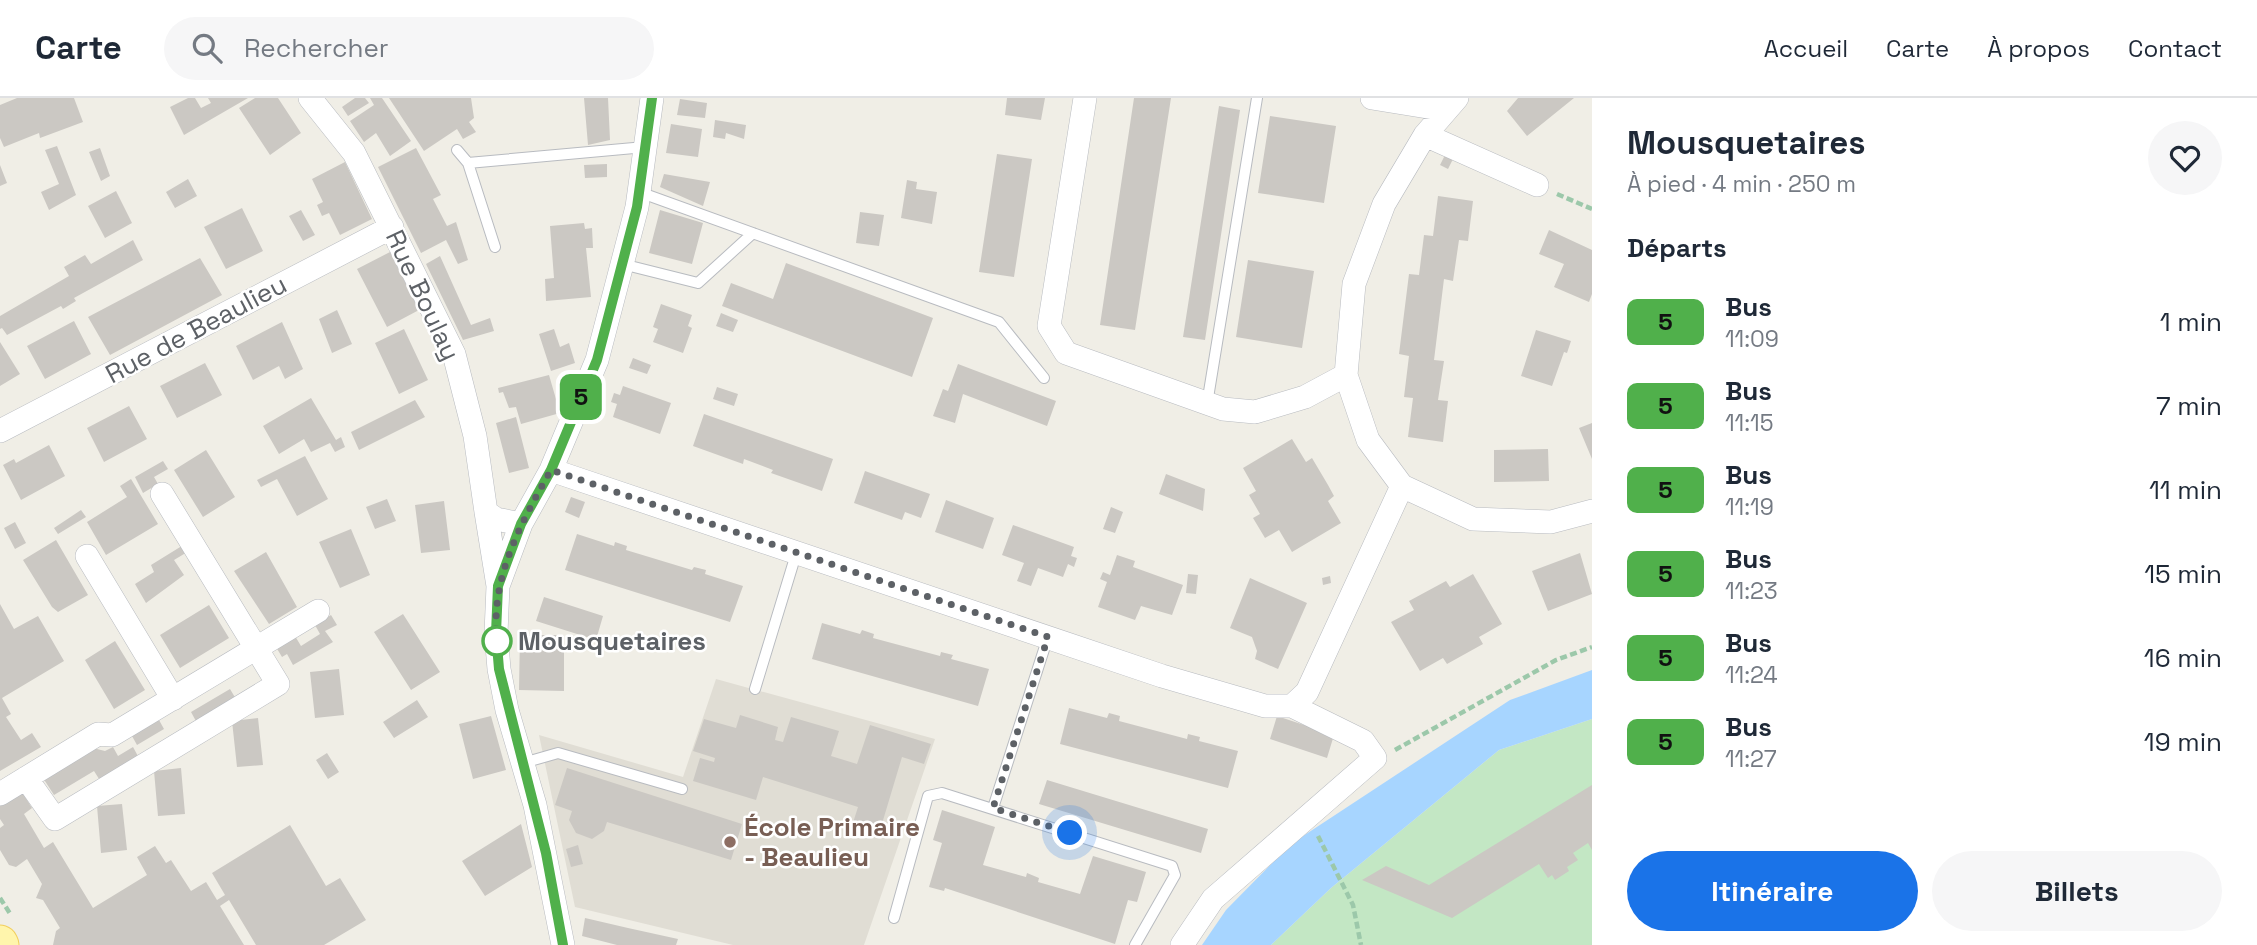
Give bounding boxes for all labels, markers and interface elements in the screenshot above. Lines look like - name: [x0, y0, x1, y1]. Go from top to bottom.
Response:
- search box: [164, 17, 654, 80]
- text: Carte: [35, 27, 122, 69]
- icon: search: [188, 29, 226, 67]
- text: Rechercher: [244, 31, 389, 65]
- text: Accueil: [1764, 33, 1848, 64]
- text: Carte: [1886, 33, 1949, 64]
- text: À propos: [1987, 33, 2090, 64]
- text: Contact: [2128, 33, 2222, 64]
- button: heart: [2148, 121, 2222, 195]
- text: Mousquetaires: [1627, 122, 1866, 164]
- text: À pied · 4 min · 250 m: [1627, 169, 1856, 199]
- street label: Rue Boulay: [378, 224, 468, 366]
- text: Départs: [1627, 231, 1727, 265]
- street label: Rue de Beaulieu: [100, 267, 292, 391]
- text: Bus: [1725, 290, 1772, 324]
- text: 1 min: [2160, 305, 2222, 339]
- text: 5: [1658, 306, 1673, 337]
- text: 11:09: [1725, 324, 1779, 354]
- line badge: 5: [558, 374, 604, 420]
- text: Bus: [1725, 374, 1772, 408]
- text: 5: [574, 381, 588, 412]
- text: 7 min: [2156, 389, 2222, 423]
- text: 5: [1658, 390, 1673, 421]
- text: 11:15: [1725, 408, 1773, 438]
- text: Bus: [1725, 458, 1772, 492]
- text: 11 min: [2149, 473, 2222, 507]
- text: 5: [1658, 474, 1673, 505]
- text: 11:19: [1725, 492, 1774, 522]
- text: Bus: [1725, 542, 1772, 576]
- text: 15 min: [2144, 557, 2222, 591]
- text: 5: [1658, 558, 1673, 589]
- text: 11:23: [1725, 576, 1778, 606]
- place label: Mousquetaires: [518, 624, 706, 658]
- marker: Mousquetaires: [482, 626, 512, 656]
- text: Bus: [1725, 626, 1772, 660]
- text: 16 min: [2144, 641, 2222, 675]
- text: 5: [1658, 642, 1673, 673]
- text: 11:24: [1725, 660, 1778, 690]
- text: Bus: [1725, 710, 1772, 744]
- text: 19 min: [2144, 725, 2222, 759]
- text: 5: [1658, 726, 1673, 757]
- text: 11:27: [1725, 744, 1777, 774]
- place label: École Primaire - Beaulieu: [744, 810, 920, 874]
- your location: [1052, 815, 1087, 850]
- marker: École Primaire - Beaulieu: [722, 834, 738, 850]
- button: Itinéraire: [1627, 851, 1918, 931]
- button: Billets: [1932, 851, 2222, 931]

